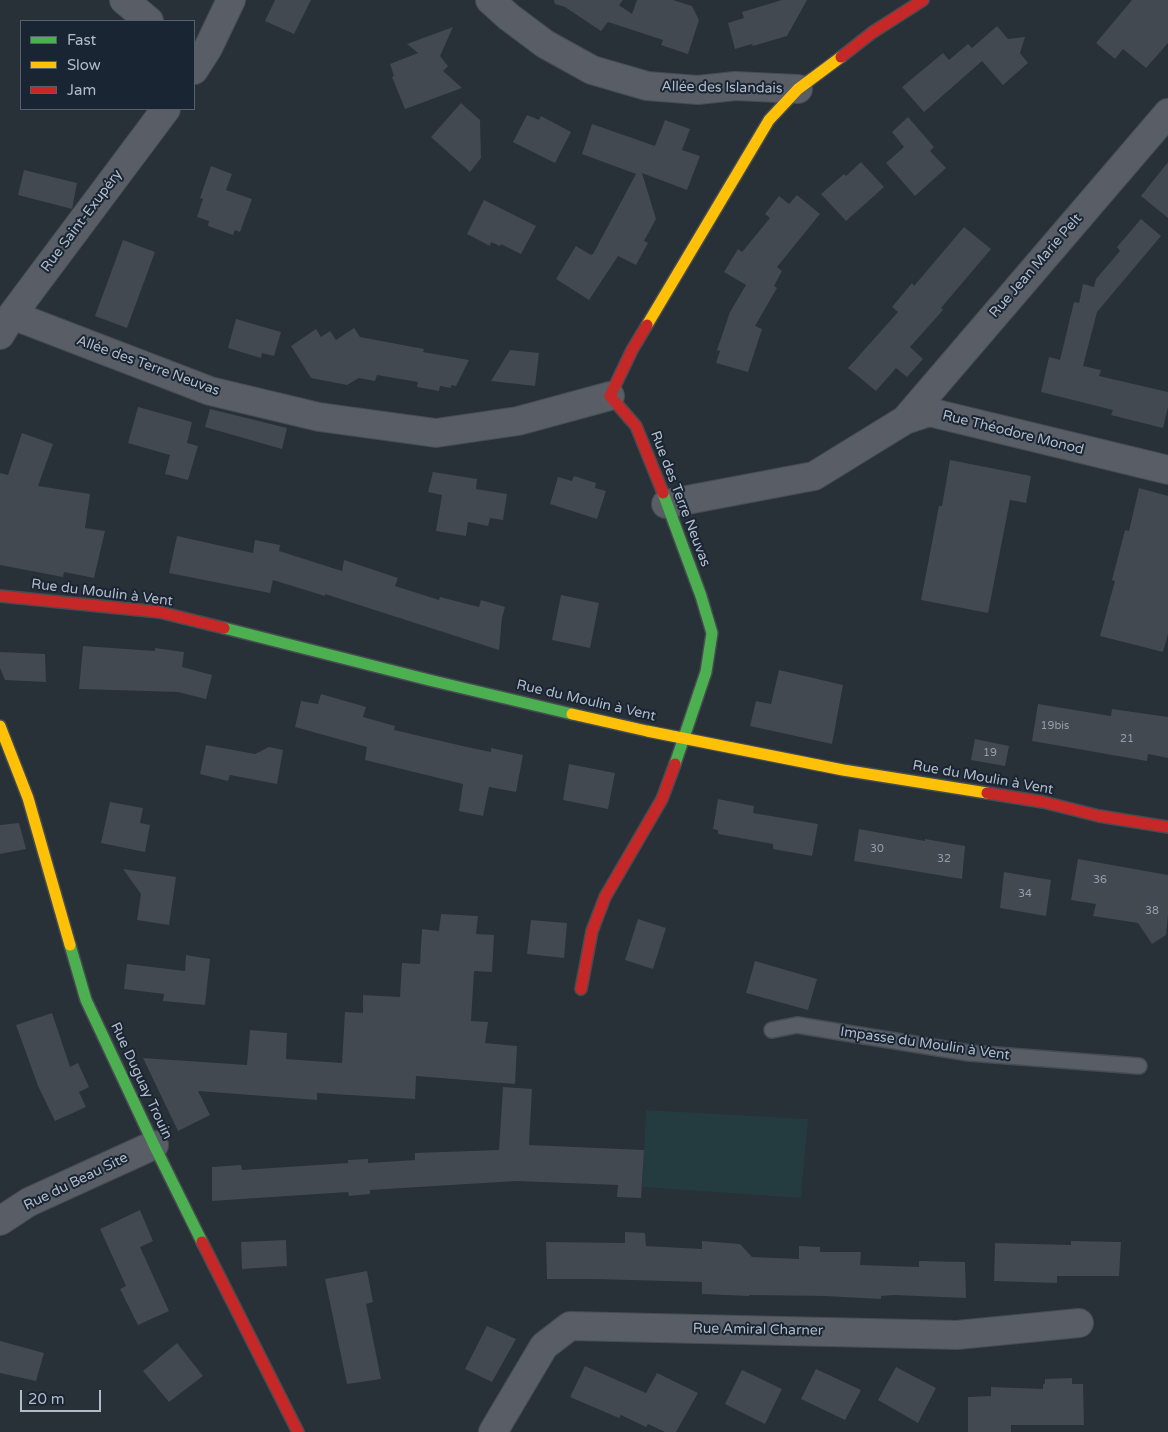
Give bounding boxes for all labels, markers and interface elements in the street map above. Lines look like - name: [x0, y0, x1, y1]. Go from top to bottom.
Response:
- legend: [20, 20, 195, 110]
- text: Fast: [67, 31, 96, 49]
- text: Slow: [67, 56, 101, 74]
- street label: Allée des Islandais: [661, 79, 783, 97]
- text: Jam: [67, 81, 96, 99]
- street label: Rue Saint-Exupéry: [38, 166, 126, 276]
- street label: Rue Jean Marie Pelt: [986, 211, 1086, 321]
- street label: Allée des Terre Neuvas: [74, 332, 222, 400]
- street label: Rue Théodore Monod: [941, 407, 1085, 459]
- street label: Rue des Terre Neuvas: [646, 429, 714, 569]
- street label: Rue du Moulin à Vent: [30, 576, 174, 610]
- street label: Rue du Moulin à Vent: [515, 677, 657, 725]
- house number: 19bis: [1041, 719, 1069, 733]
- house number: 21: [1120, 732, 1134, 746]
- house number: 19: [983, 746, 997, 760]
- street label: Rue du Moulin à Vent: [911, 757, 1055, 799]
- house number: 30: [870, 842, 884, 856]
- house number: 32: [937, 852, 951, 866]
- house number: 36: [1093, 873, 1107, 887]
- house number: 34: [1018, 887, 1032, 901]
- house number: 38: [1145, 904, 1159, 918]
- street label: Rue Duguay Trouin: [107, 1020, 175, 1142]
- street label: Impasse du Moulin à Vent: [839, 1024, 1011, 1064]
- street label: Rue du Beau Site: [21, 1150, 131, 1214]
- street label: Rue Amiral Charner: [693, 1320, 823, 1340]
- scale bar: [22, 1380, 104, 1412]
- text: 20 m: [28, 1390, 65, 1408]

